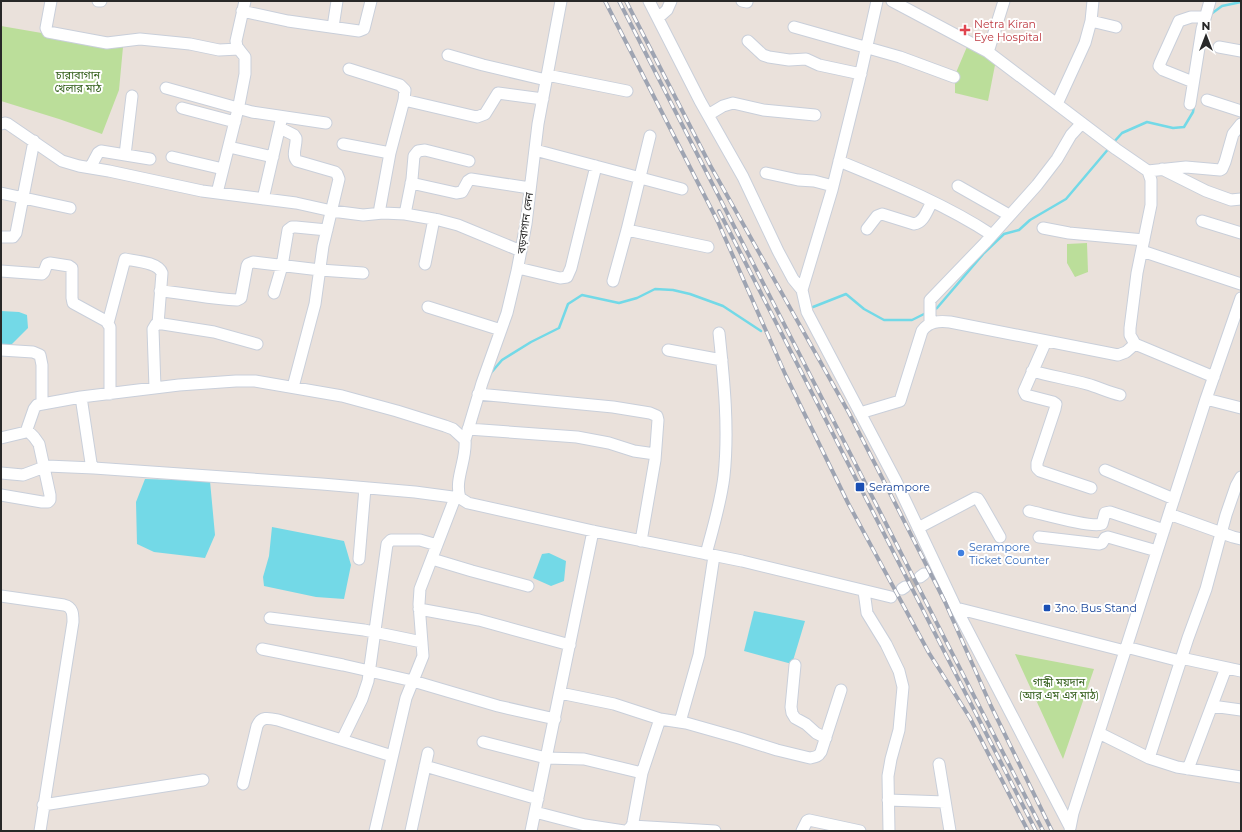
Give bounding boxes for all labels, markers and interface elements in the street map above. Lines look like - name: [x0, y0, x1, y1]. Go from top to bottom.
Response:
- north arrow: [1186, 16, 1226, 56]
- place label: Netra Kiran Eye Hospital: [974, 17, 1042, 44]
- text: N: [1202, 19, 1210, 33]
- marker: Netra Kiran Eye Hospital: [959, 24, 971, 36]
- park label: চারাবাগান খেলার মাঠ: [55, 68, 102, 95]
- street label: বড়বাগান লেন: [514, 191, 536, 256]
- place label: Serampore: [869, 480, 930, 494]
- marker: Serampore: [854, 481, 866, 493]
- place label: Serampore Ticket Counter: [969, 540, 1049, 567]
- marker: Serampore Ticket Counter: [956, 548, 966, 558]
- place label: 3no. Bus Stand: [1055, 601, 1137, 615]
- marker: 3no. Bus Stand: [1042, 603, 1052, 613]
- park label: গান্ধী ময়দান (আর এম এস মাঠ): [1019, 675, 1099, 702]

